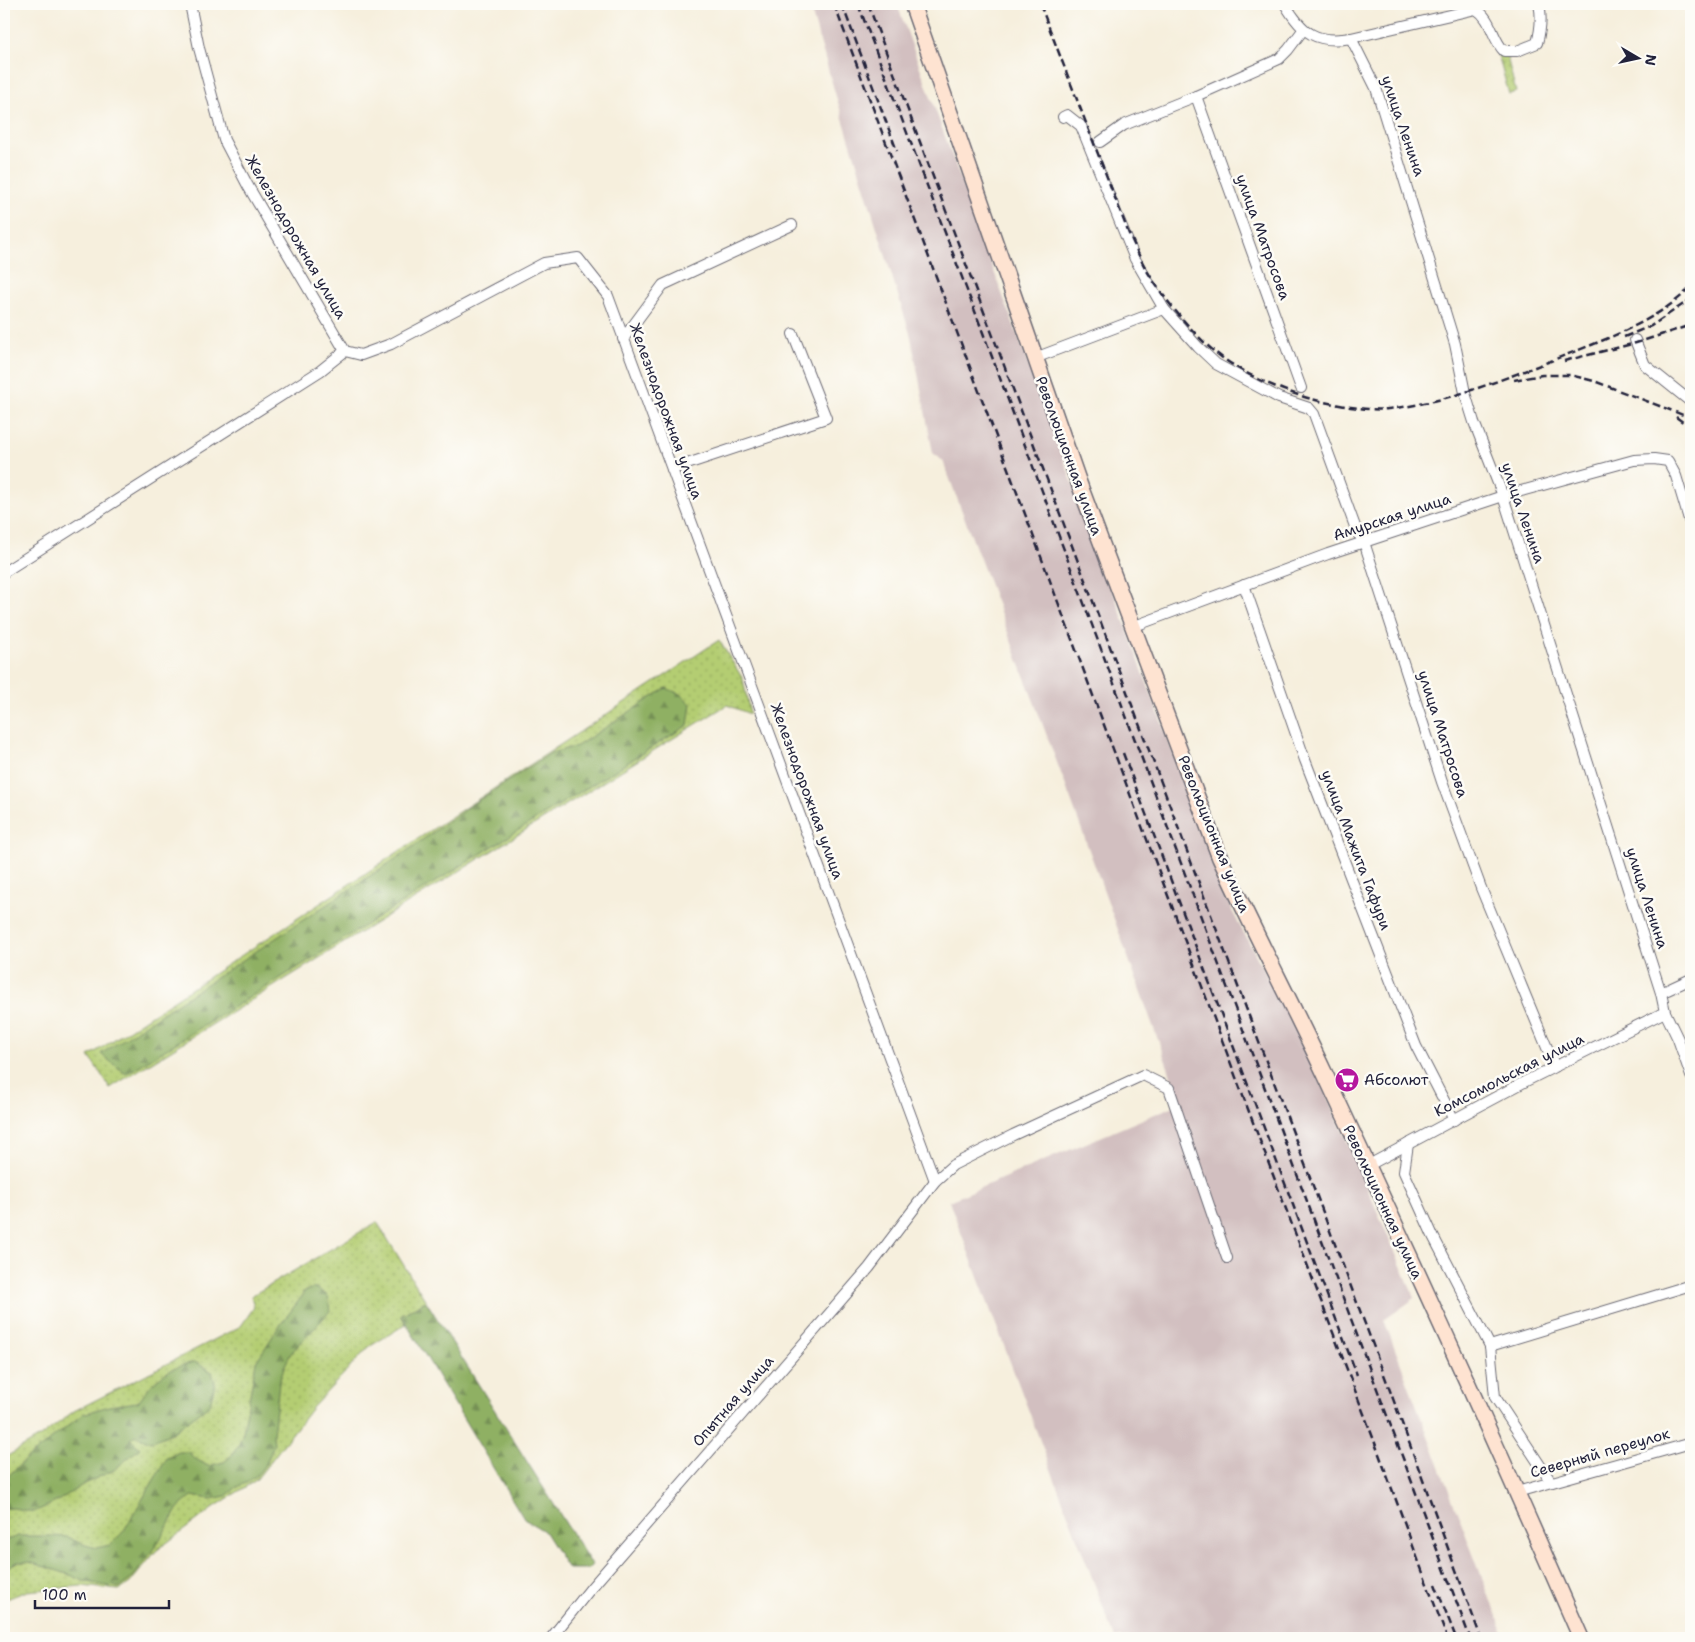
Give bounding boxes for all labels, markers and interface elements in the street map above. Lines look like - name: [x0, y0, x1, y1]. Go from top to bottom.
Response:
- north arrow: [1612, 32, 1662, 82]
- text: N: [1641, 53, 1661, 67]
- street label: улица Ленина: [1376, 73, 1430, 180]
- street label: Железнодорожная улица: [241, 151, 352, 323]
- street label: улица Матросова: [1231, 171, 1295, 303]
- street label: Железнодорожная улица: [625, 320, 707, 503]
- street label: Революционная улица: [1031, 374, 1107, 539]
- street label: улица Ленина: [1496, 460, 1550, 567]
- street label: Амурская улица: [1331, 488, 1454, 545]
- street label: улица Матросова: [1413, 668, 1473, 801]
- street label: Железнодорожная улица: [766, 700, 848, 883]
- street label: Революционная улица: [1173, 752, 1255, 916]
- street label: улица Мажита Гафури: [1316, 767, 1396, 933]
- street label: улица Ленина: [1621, 845, 1673, 952]
- street label: Комсомольская улица: [1431, 1028, 1588, 1121]
- supermarket icon: Абсолют: [1334, 1067, 1360, 1093]
- place label: Абсолют: [1364, 1070, 1429, 1090]
- street label: Революционная улица: [1338, 1122, 1428, 1283]
- street label: Опытная улица: [688, 1351, 778, 1451]
- street label: Северный переулок: [1528, 1423, 1672, 1483]
- scale bar: [35, 1577, 169, 1609]
- text: 100 m: [42, 1585, 87, 1605]

